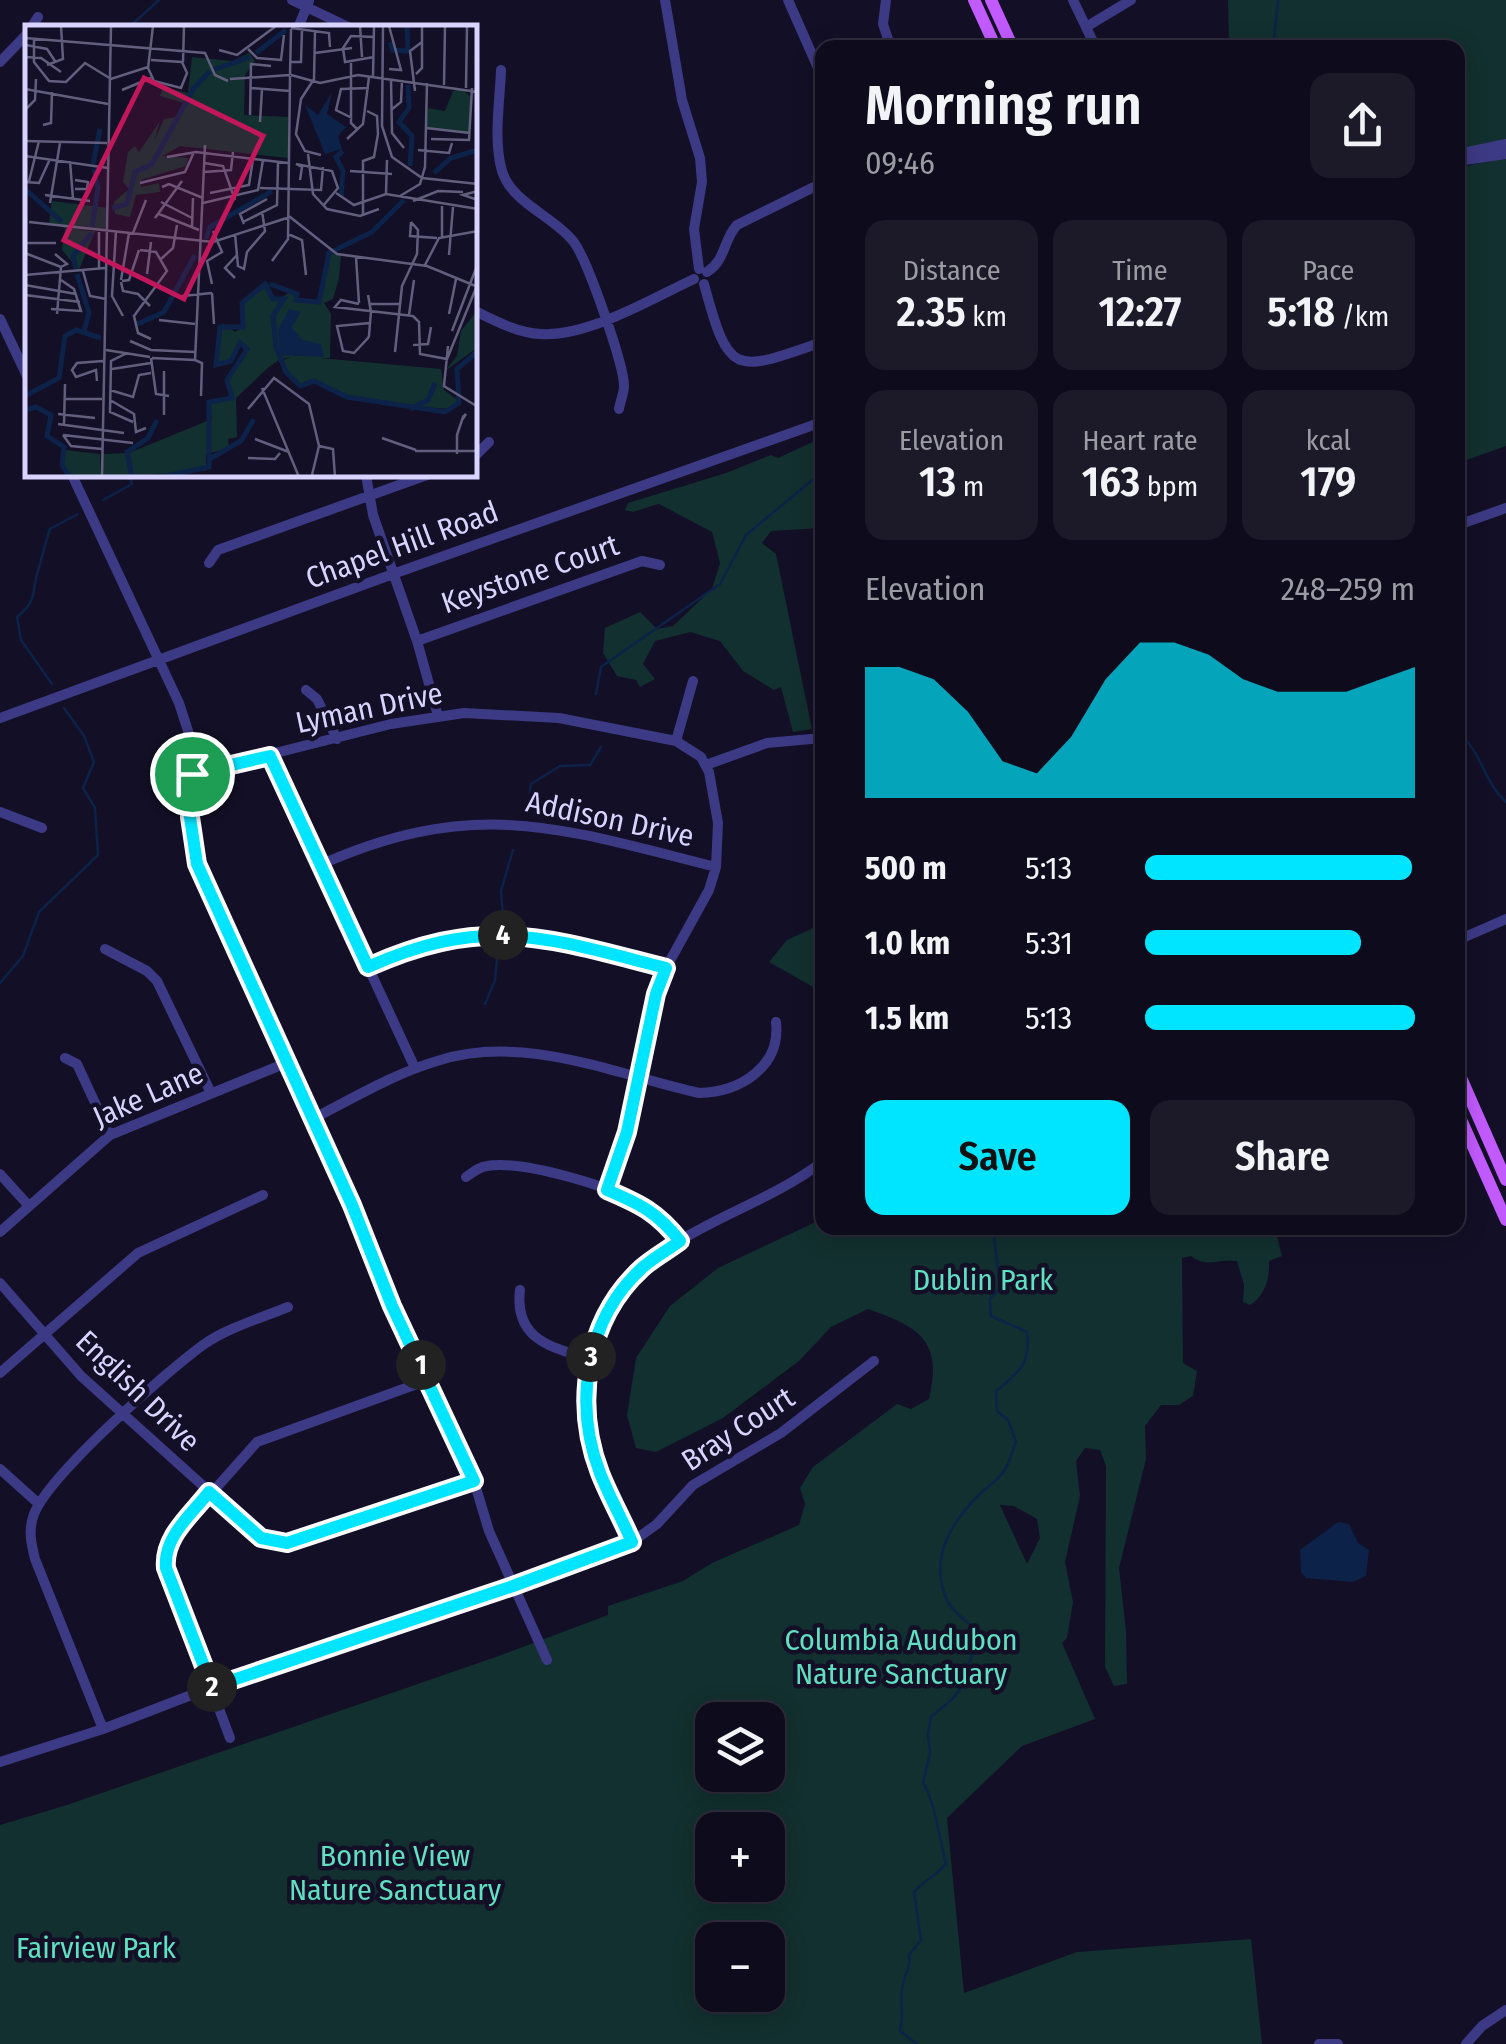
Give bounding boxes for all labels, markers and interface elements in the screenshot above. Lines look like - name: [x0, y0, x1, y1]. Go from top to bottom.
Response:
- inset map: [25, 25, 478, 478]
- text: Morning run: [865, 73, 1142, 139]
- button: share: [1310, 73, 1415, 178]
- text: 09:46: [865, 144, 935, 182]
- text: Distance: [903, 254, 1001, 287]
- text: Time: [1112, 254, 1168, 287]
- text: Pace: [1302, 254, 1354, 287]
- text: 2.35: [896, 287, 966, 337]
- text: 12:27: [1099, 287, 1181, 337]
- text: 5:18: [1267, 287, 1335, 337]
- text: km: [966, 300, 1007, 333]
- text: /km: [1335, 300, 1389, 333]
- text: Elevation: [899, 424, 1004, 457]
- text: Heart rate: [1083, 424, 1197, 457]
- text: kcal: [1306, 424, 1351, 457]
- text: 13: [919, 457, 956, 507]
- text: 163: [1082, 457, 1140, 507]
- text: 179: [1300, 457, 1356, 507]
- text: m: [956, 470, 984, 503]
- text: bpm: [1140, 470, 1198, 503]
- street label: Chapel Hill Road: [301, 494, 503, 596]
- street label: Keystone Court: [437, 527, 624, 621]
- text: Elevation: [865, 570, 985, 608]
- text: 248–259 m: [1281, 570, 1415, 608]
- street label: Lyman Drive: [292, 675, 446, 741]
- pin: [150, 732, 235, 817]
- icon: arrive: [165, 747, 220, 802]
- street label: Addison Drive: [523, 784, 697, 854]
- text: 500 m: [865, 849, 947, 887]
- text: 5:13: [1025, 849, 1072, 887]
- pin: 4: [478, 910, 528, 960]
- text: 4: [496, 918, 510, 951]
- text: 1.0 km: [865, 924, 950, 962]
- text: 5:31: [1025, 924, 1073, 962]
- text: 1.5 km: [865, 999, 949, 1037]
- text: 5:13: [1025, 999, 1072, 1037]
- street label: Jake Lane: [87, 1055, 209, 1135]
- button: Save: [865, 1100, 1130, 1215]
- button: Share: [1150, 1100, 1415, 1215]
- park label: Dublin Park: [913, 1262, 1053, 1298]
- street label: English Drive: [69, 1323, 207, 1459]
- pin: 3: [566, 1332, 616, 1382]
- pin: 1: [396, 1340, 446, 1390]
- text: 3: [584, 1340, 598, 1373]
- text: 1: [415, 1348, 427, 1381]
- street label: Bray Court: [675, 1379, 801, 1479]
- park label: Columbia Audubon Nature Sanctuary: [784, 1622, 1018, 1692]
- pin: 2: [187, 1662, 237, 1712]
- text: 2: [206, 1670, 218, 1703]
- map controls: [695, 1702, 785, 2012]
- button: layers: [695, 1702, 785, 1792]
- button: +: [695, 1812, 785, 1902]
- park label: Bonnie View Nature Sanctuary: [289, 1838, 502, 1908]
- button: −: [695, 1922, 785, 2012]
- park label: Fairview Park: [16, 1930, 176, 1966]

